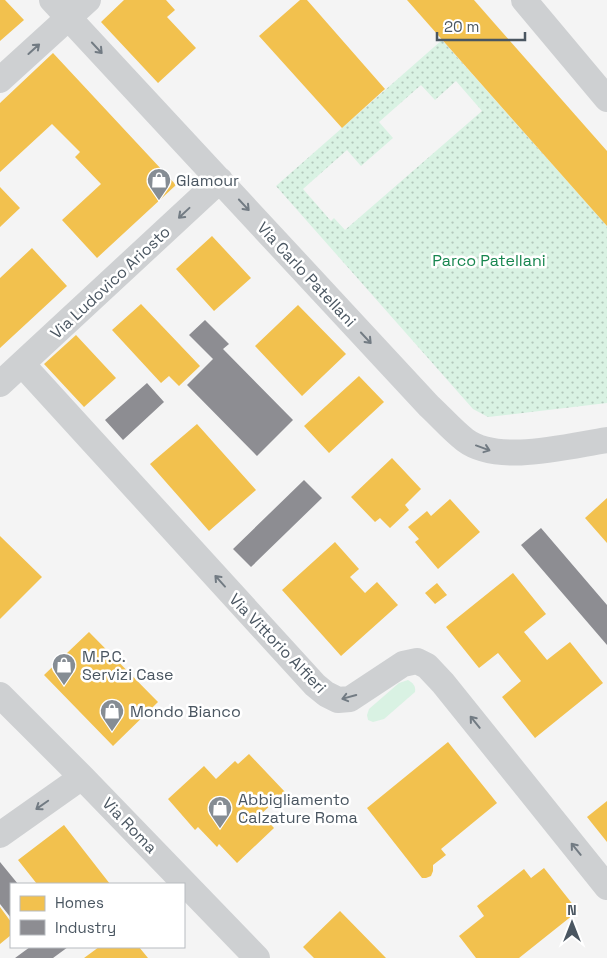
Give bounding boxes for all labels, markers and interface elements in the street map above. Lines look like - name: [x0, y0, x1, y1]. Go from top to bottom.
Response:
- scale bar: [437, 10, 524, 42]
- text: 20 m: [444, 17, 479, 36]
- one-way arrow: [91, 42, 103, 55]
- one-way arrow: [28, 43, 41, 55]
- shop icon: Glamour: [146, 167, 172, 201]
- place label: Glamour: [176, 170, 239, 191]
- one-way arrow: [238, 199, 250, 212]
- one-way arrow: [178, 207, 191, 219]
- street label: Via Carlo Patellani: [253, 217, 361, 331]
- street label: Via Ludovico Ariosto: [46, 221, 175, 343]
- park label: Parco Patellani: [432, 250, 546, 271]
- one-way arrow: [360, 331, 372, 344]
- one-way arrow: [475, 444, 490, 453]
- one-way arrow: [214, 575, 226, 588]
- street label: Via Vittorio Alfieri: [225, 589, 331, 698]
- place label: M.P.C. Servizi Case: [82, 646, 174, 685]
- shop icon: M.P.C. Servizi Case: [51, 652, 77, 686]
- one-way arrow: [341, 693, 357, 702]
- shop icon: Mondo Bianco: [99, 698, 125, 732]
- place label: Mondo Bianco: [130, 701, 241, 722]
- one-way arrow: [469, 716, 480, 729]
- place label: Abbigliamento Calzature Roma: [238, 789, 358, 828]
- street label: Via Roma: [98, 793, 162, 858]
- shop icon: Abbigliamento Calzature Roma: [207, 795, 233, 829]
- one-way arrow: [35, 800, 49, 810]
- one-way arrow: [571, 842, 582, 855]
- legend: [10, 883, 185, 948]
- text: Homes: [55, 893, 104, 912]
- north arrow: [547, 898, 597, 948]
- text: N: [567, 901, 577, 919]
- text: Industry: [55, 918, 116, 937]

